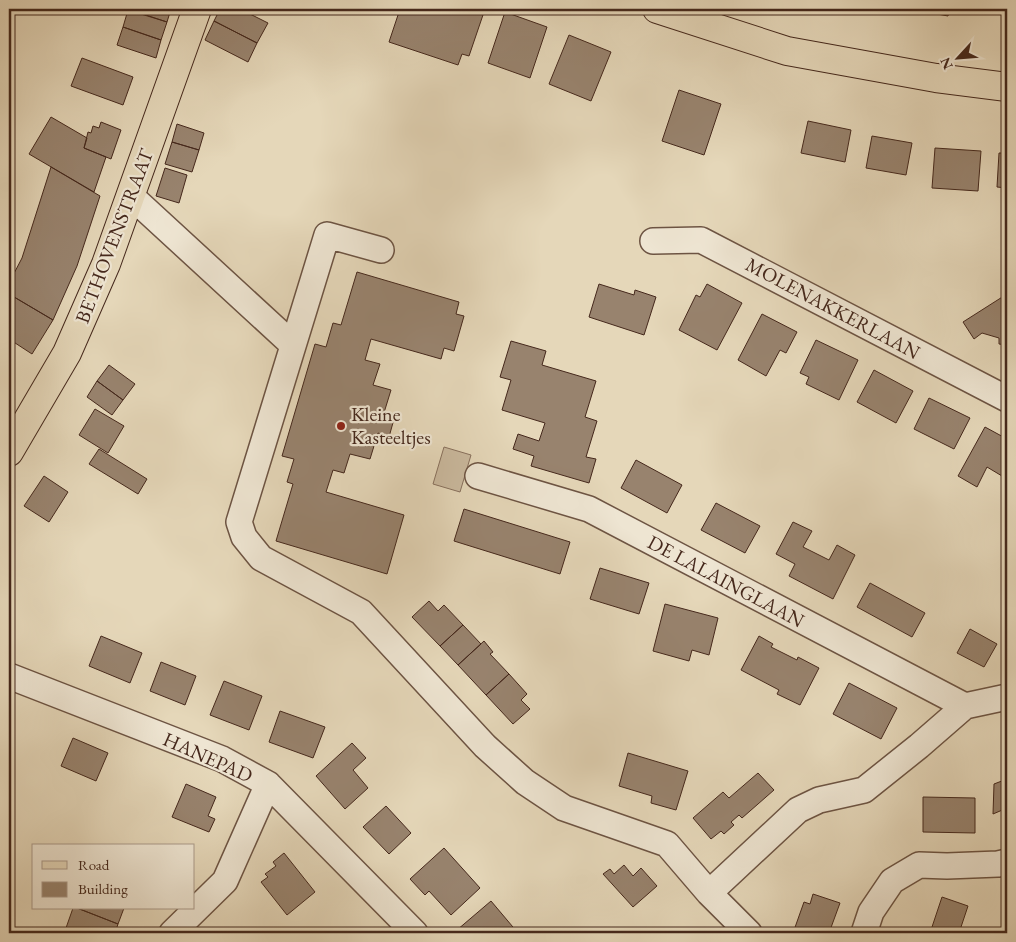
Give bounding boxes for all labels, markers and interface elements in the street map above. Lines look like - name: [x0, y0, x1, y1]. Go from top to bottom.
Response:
- north arrow: [934, 32, 984, 82]
- text: N: [935, 54, 957, 73]
- street label: BETHOVENSTRAAT: [69, 145, 159, 327]
- street label: MOLENAKKERLAAN: [741, 251, 925, 365]
- place label: Kleine Kasteeltjes: [351, 401, 431, 450]
- marker: Kleine Kasteeltjes: [335, 420, 347, 432]
- street label: DE LALAINGLAAN: [643, 529, 809, 633]
- street label: HANEPAD: [159, 726, 257, 788]
- legend: [32, 844, 195, 910]
- text: Road: [78, 855, 110, 874]
- text: Building: [78, 879, 128, 898]

